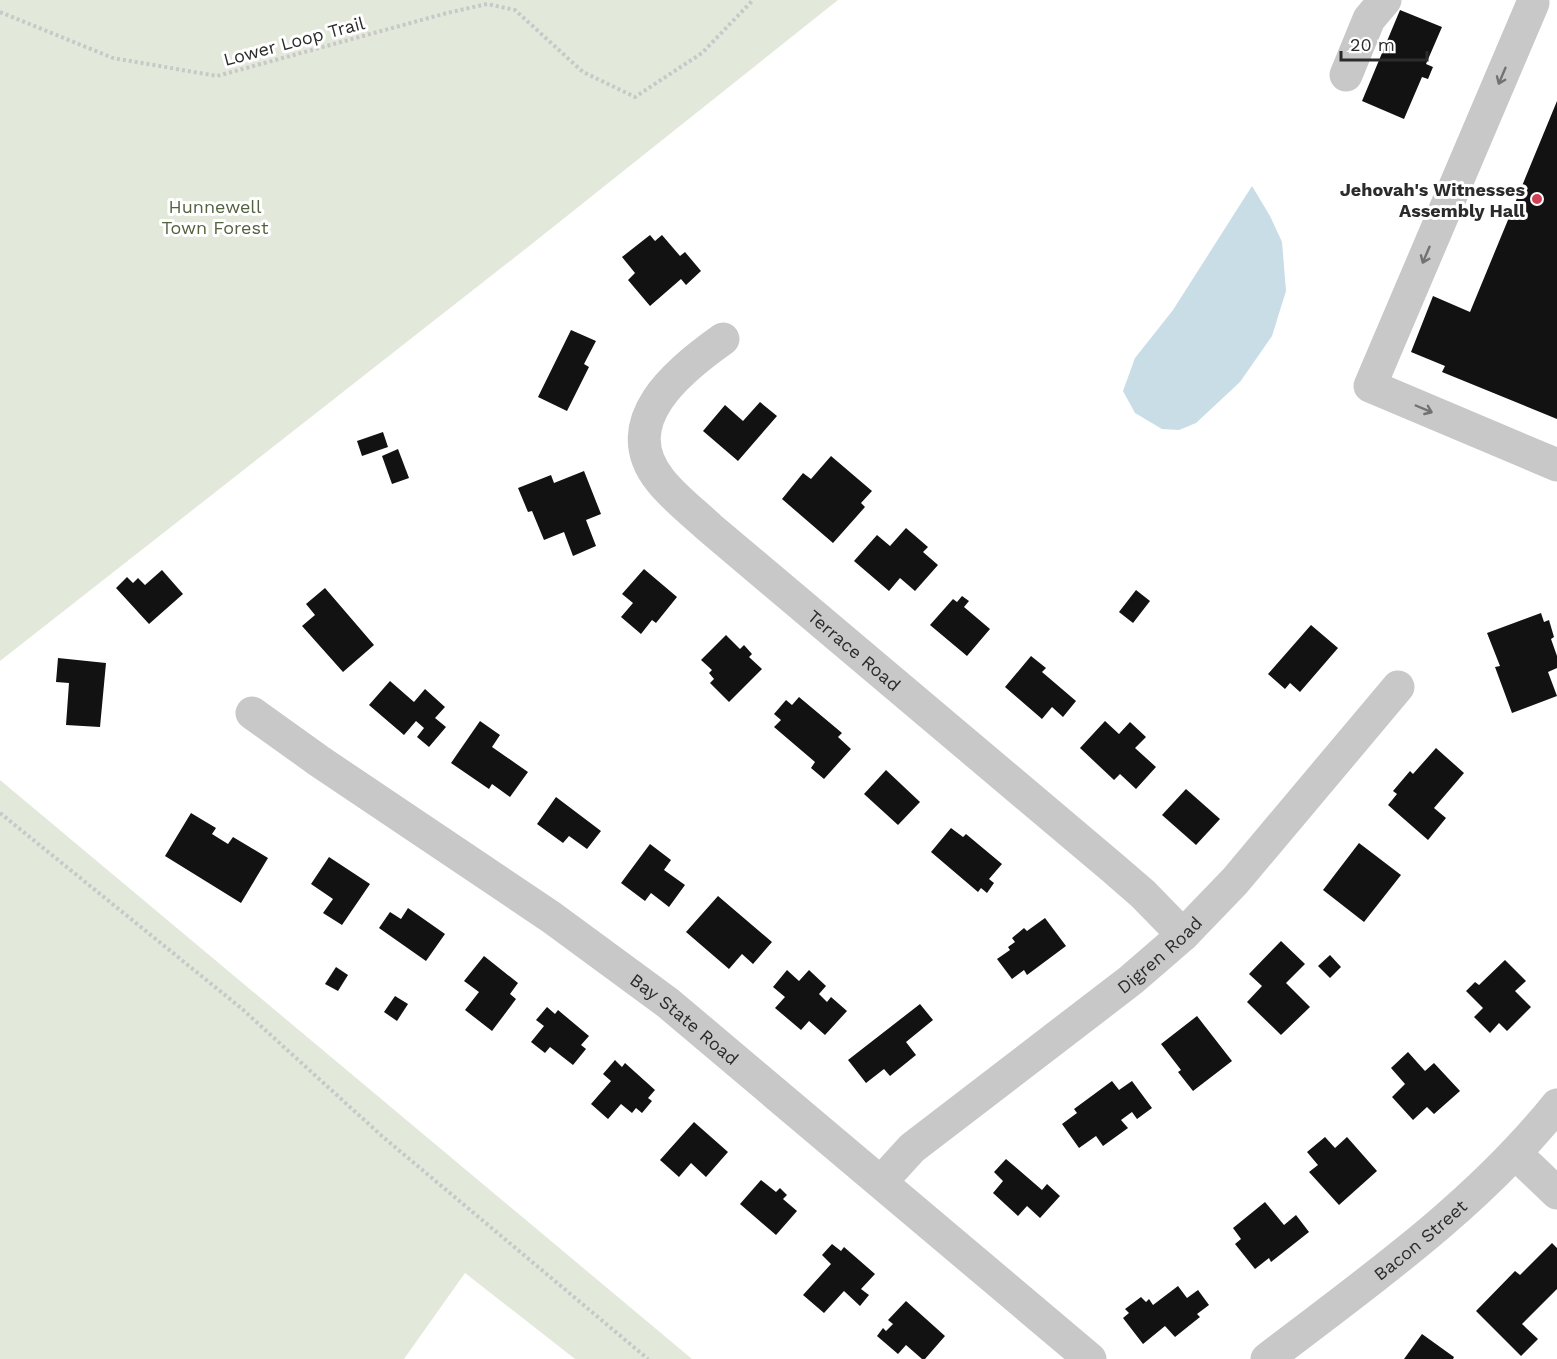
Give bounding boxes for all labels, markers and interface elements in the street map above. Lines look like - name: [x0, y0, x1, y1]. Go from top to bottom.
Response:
- street label: Lower Loop Trail: [221, 12, 367, 70]
- scale bar: [1341, 24, 1426, 62]
- text: 20 m: [1350, 34, 1395, 55]
- one-way arrow: [1496, 66, 1507, 84]
- place label: Jehovah's Witnesses Assembly Hall: [1340, 179, 1525, 221]
- marker: Jehovah's Witnesses Assembly Hall: [1530, 192, 1544, 206]
- park label: Hunnewell Town Forest: [162, 196, 269, 238]
- one-way arrow: [1420, 246, 1431, 264]
- one-way arrow: [1414, 404, 1433, 415]
- street label: Terrace Road: [804, 605, 905, 695]
- street label: Digren Road: [1113, 912, 1206, 997]
- street label: Bay State Road: [626, 969, 743, 1069]
- street label: Bacon Street: [1369, 1195, 1471, 1284]

